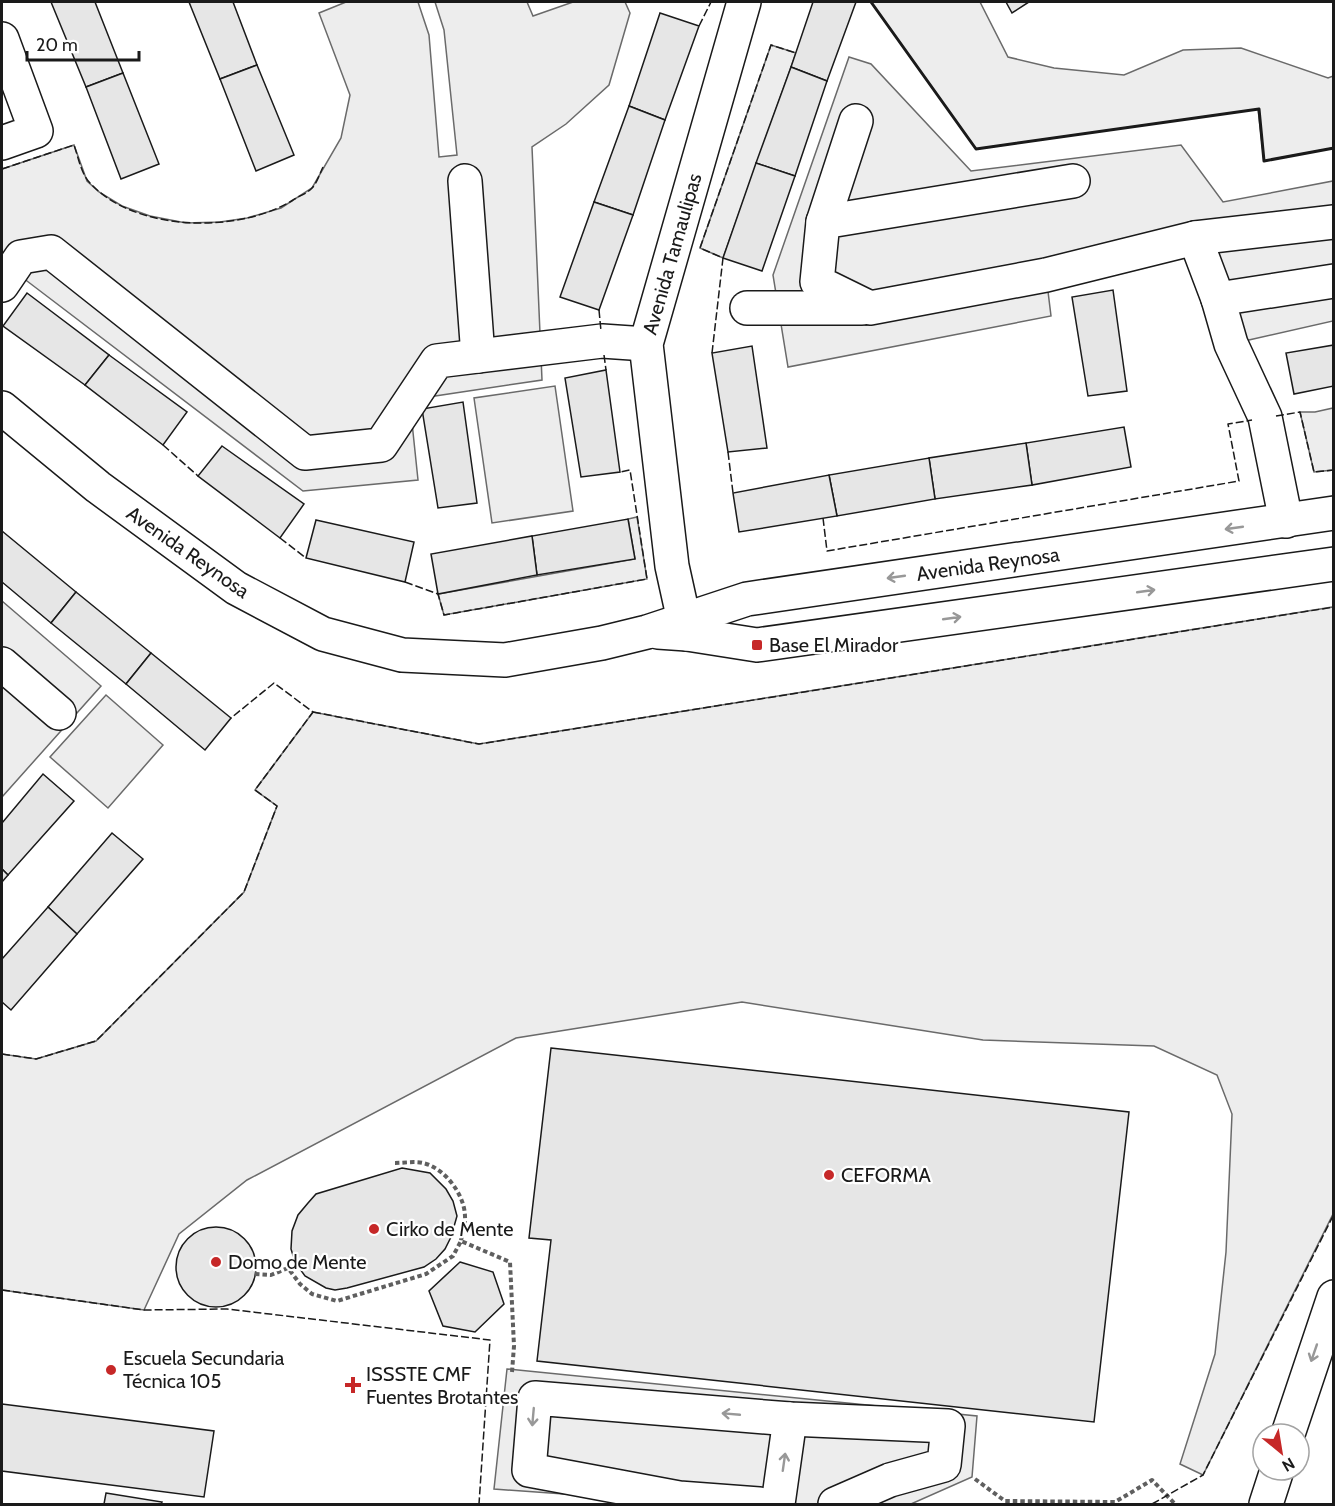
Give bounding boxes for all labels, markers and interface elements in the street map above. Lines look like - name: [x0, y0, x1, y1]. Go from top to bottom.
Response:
- scale bar: [27, 24, 140, 62]
- text: 20 m: [36, 34, 78, 56]
- street label: Avenida Tamaulipas: [637, 171, 707, 337]
- street label: Avenida Reynosa: [122, 501, 254, 603]
- one-way arrow: [1225, 523, 1245, 534]
- street label: Avenida Reynosa: [915, 542, 1061, 586]
- one-way arrow: [886, 572, 906, 583]
- one-way arrow: [1135, 585, 1155, 596]
- one-way arrow: [942, 612, 962, 623]
- place label: Base El Mirador: [769, 633, 899, 657]
- marker: Base El Mirador: [750, 638, 764, 652]
- place label: CEFORMA: [841, 1163, 931, 1187]
- marker: CEFORMA: [822, 1168, 836, 1182]
- place label: Cirko de Mente: [386, 1217, 514, 1241]
- marker: Cirko de Mente: [367, 1222, 381, 1236]
- place label: Domo de Mente: [228, 1250, 366, 1274]
- marker: Domo de Mente: [209, 1255, 223, 1269]
- one-way arrow: [1308, 1343, 1319, 1362]
- place label: Escuela Secundaria Técnica 105: [123, 1346, 285, 1393]
- place label: ISSSTE CMF Fuentes Brotantes: [366, 1362, 518, 1409]
- marker: Escuela Secundaria Técnica 105: [104, 1363, 118, 1377]
- marker: ISSSTE CMF Fuentes Brotantes: [344, 1376, 362, 1394]
- one-way arrow: [527, 1407, 538, 1427]
- one-way arrow: [722, 1408, 742, 1419]
- north arrow: [1251, 1422, 1311, 1482]
- one-way arrow: [778, 1452, 789, 1472]
- text: N: [1279, 1454, 1298, 1476]

